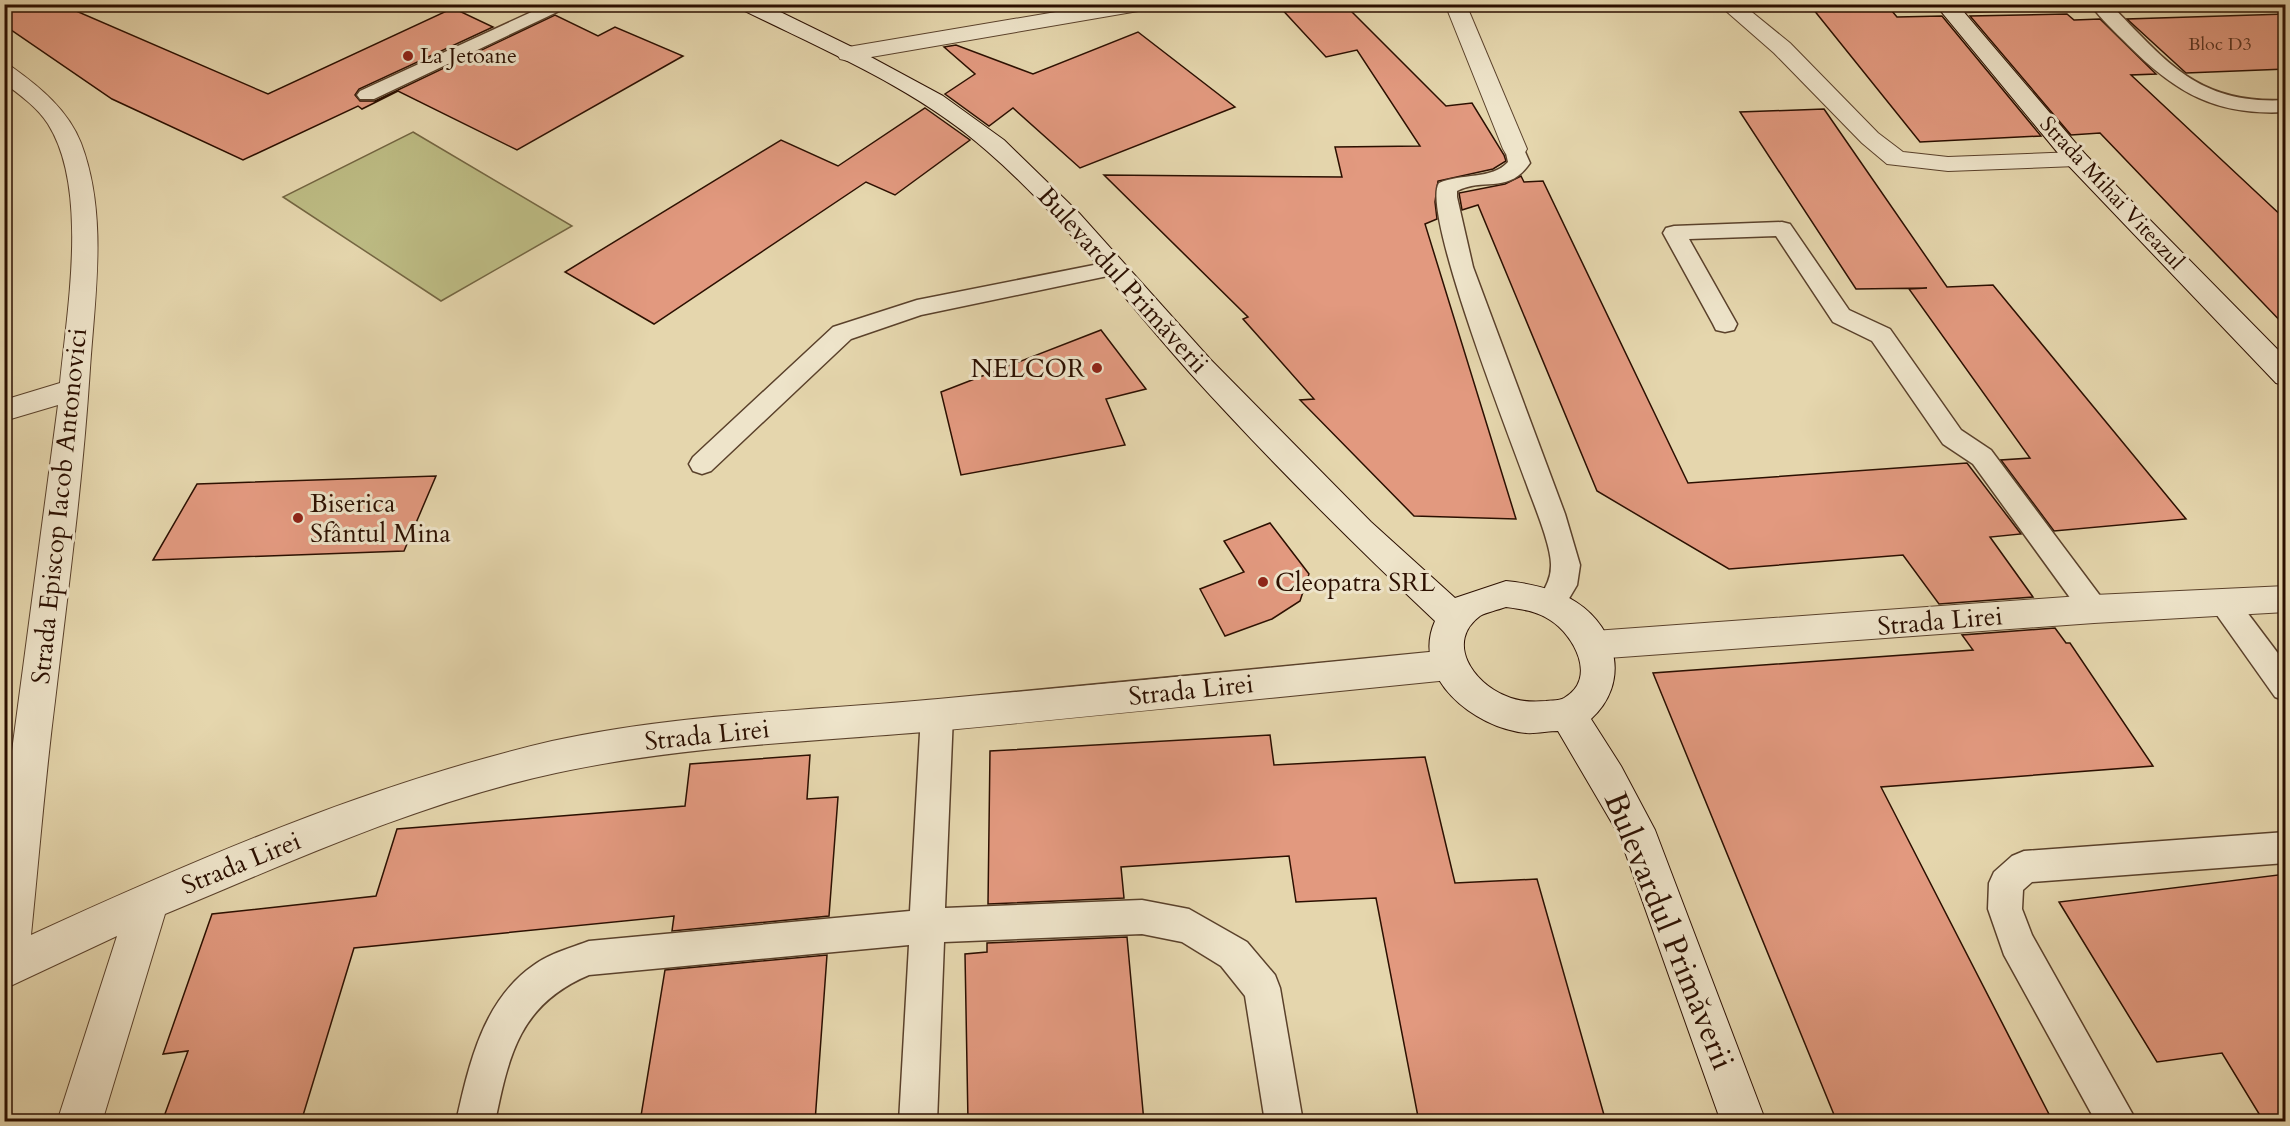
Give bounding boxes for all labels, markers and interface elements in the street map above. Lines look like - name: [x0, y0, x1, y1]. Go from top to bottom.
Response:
- house number: Bloc D3: [2188, 32, 2252, 57]
- place label: La Jetoane: [420, 41, 517, 71]
- marker: La Jetoane: [401, 49, 415, 63]
- street label: Strada Mihai Viteazul: [2033, 110, 2191, 276]
- street label: Bulevardul Primăverii: [1030, 179, 1216, 381]
- street label: Strada Episcop Iacob Antonovici: [23, 326, 95, 686]
- place label: NELCOR: [971, 351, 1085, 386]
- marker: NELCOR: [1090, 361, 1104, 375]
- place label: Biserica Sfântul Mina: [310, 486, 451, 551]
- marker: Biserica Sfântul Mina: [291, 511, 305, 525]
- place label: Cleopatra SRL: [1275, 565, 1435, 600]
- marker: Cleopatra SRL: [1256, 575, 1270, 589]
- street label: Strada Lirei: [1876, 598, 2004, 644]
- street label: Strada Lirei: [1127, 666, 1255, 714]
- street label: Strada Lirei: [643, 711, 771, 759]
- street label: Bulevardul Primăverii: [1593, 786, 1745, 1076]
- street label: Strada Lirei: [176, 823, 306, 903]

